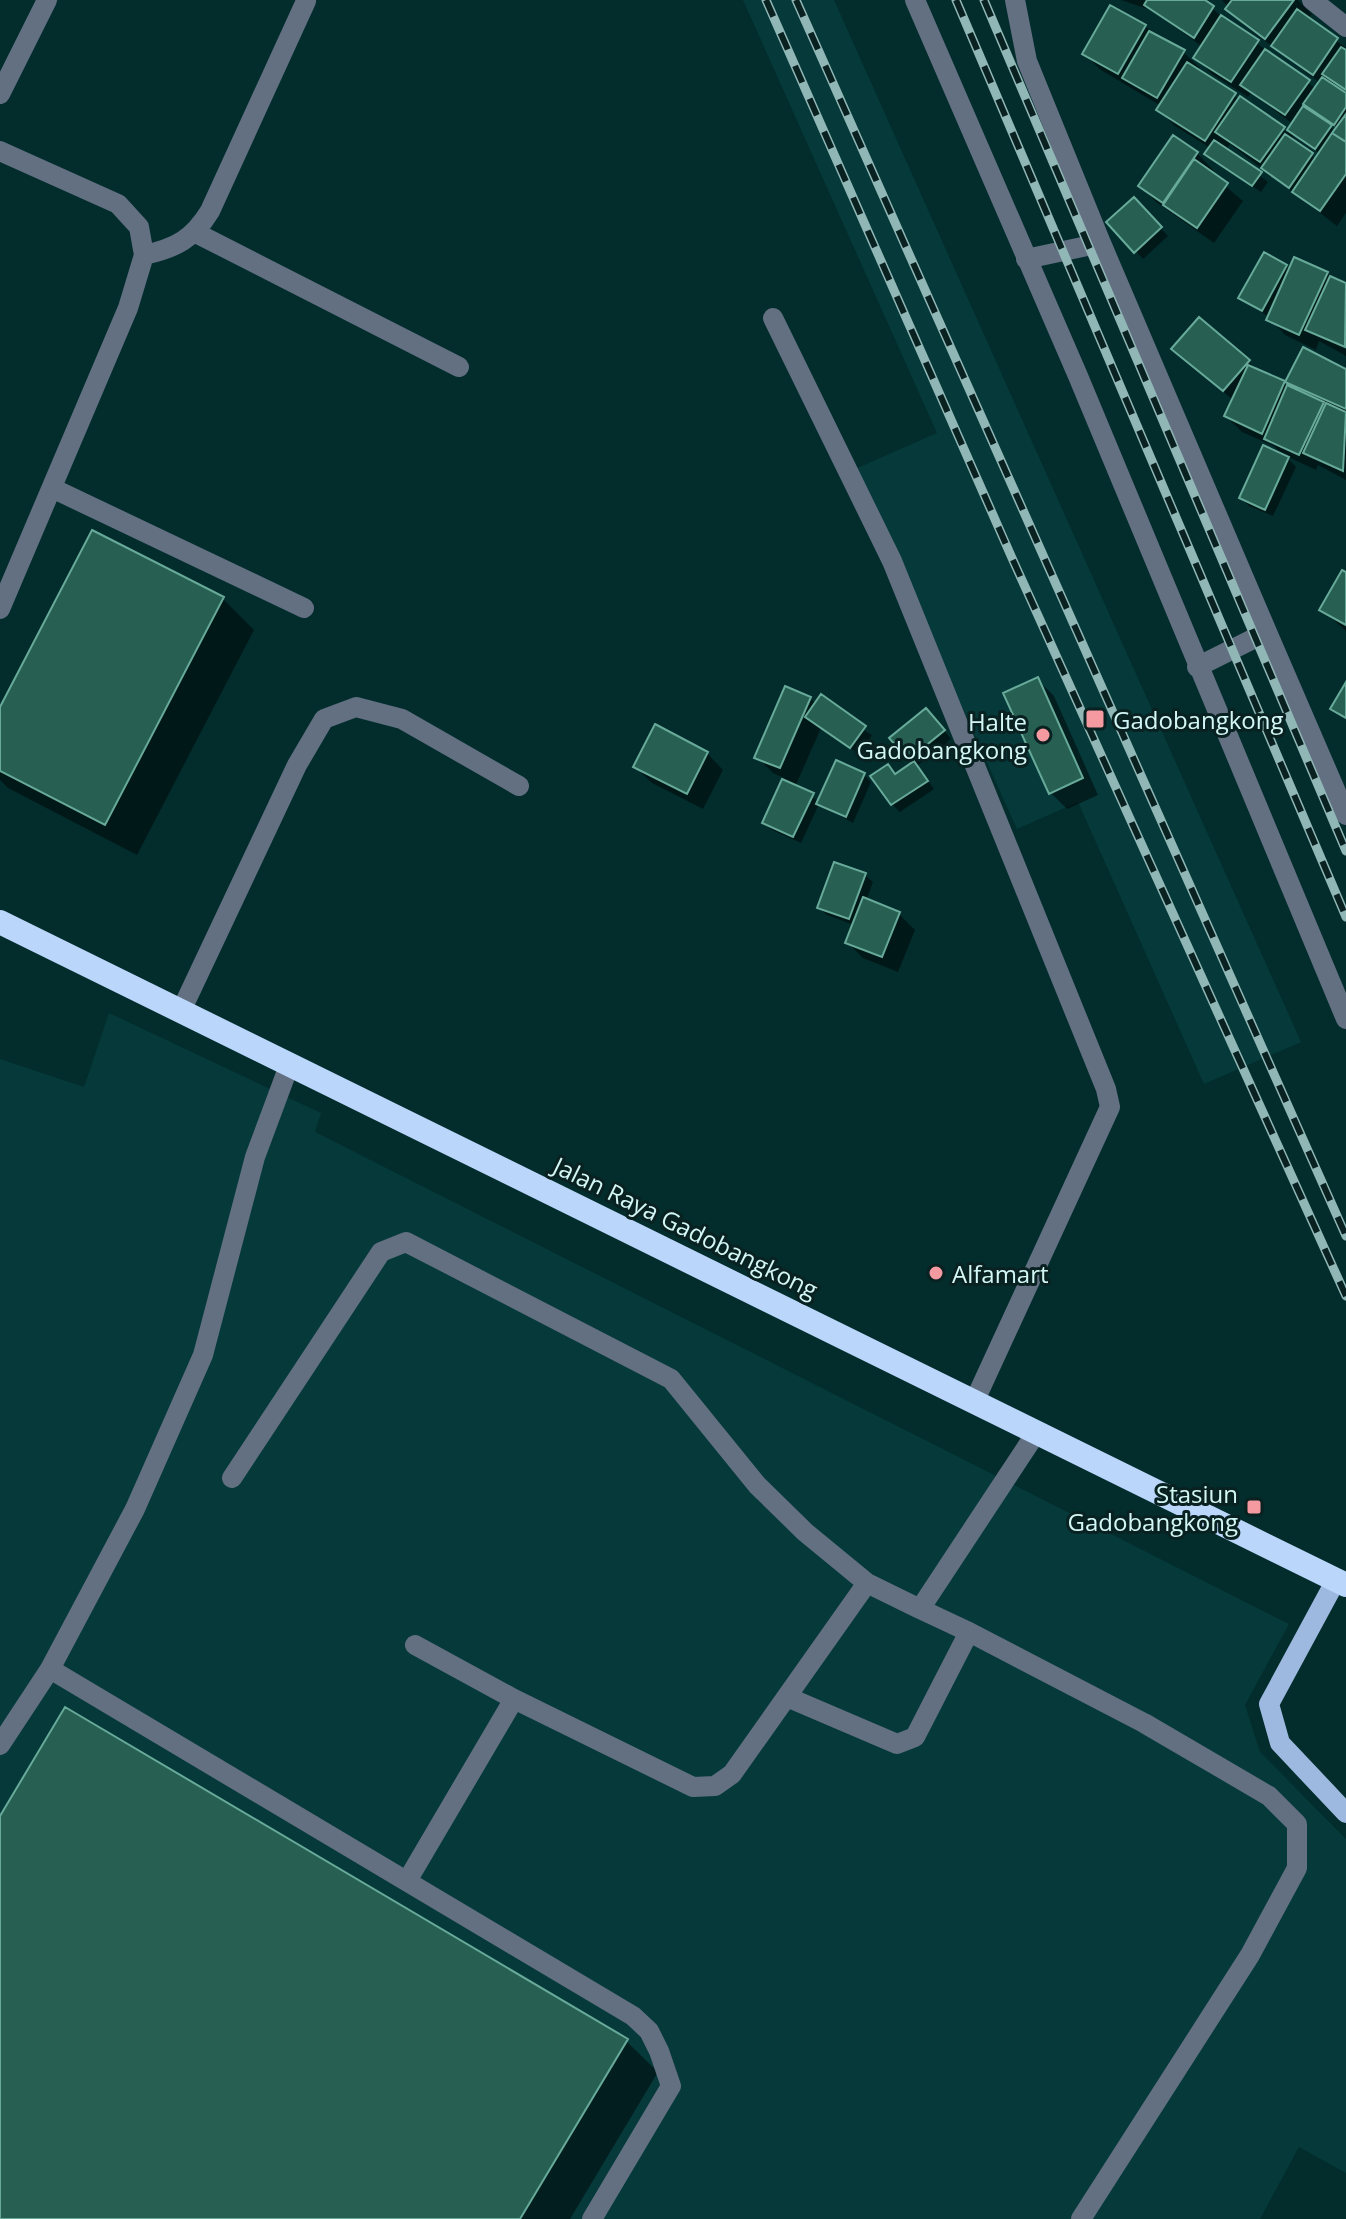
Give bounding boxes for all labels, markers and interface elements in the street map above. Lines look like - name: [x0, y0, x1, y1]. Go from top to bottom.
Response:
- place label: Gadobangkong: [1113, 703, 1283, 736]
- place label: Halte Gadobangkong: [857, 705, 1027, 766]
- marker: Gadobangkong: [1084, 708, 1106, 730]
- marker: Halte Gadobangkong: [1034, 726, 1052, 744]
- street label: Jalan Raya Gadobangkong: [546, 1148, 824, 1305]
- place label: Alfamart: [952, 1257, 1049, 1290]
- marker: Alfamart: [927, 1264, 945, 1282]
- place label: Stasiun Gadobangkong: [1068, 1477, 1238, 1538]
- marker: Stasiun Gadobangkong: [1245, 1498, 1263, 1516]

